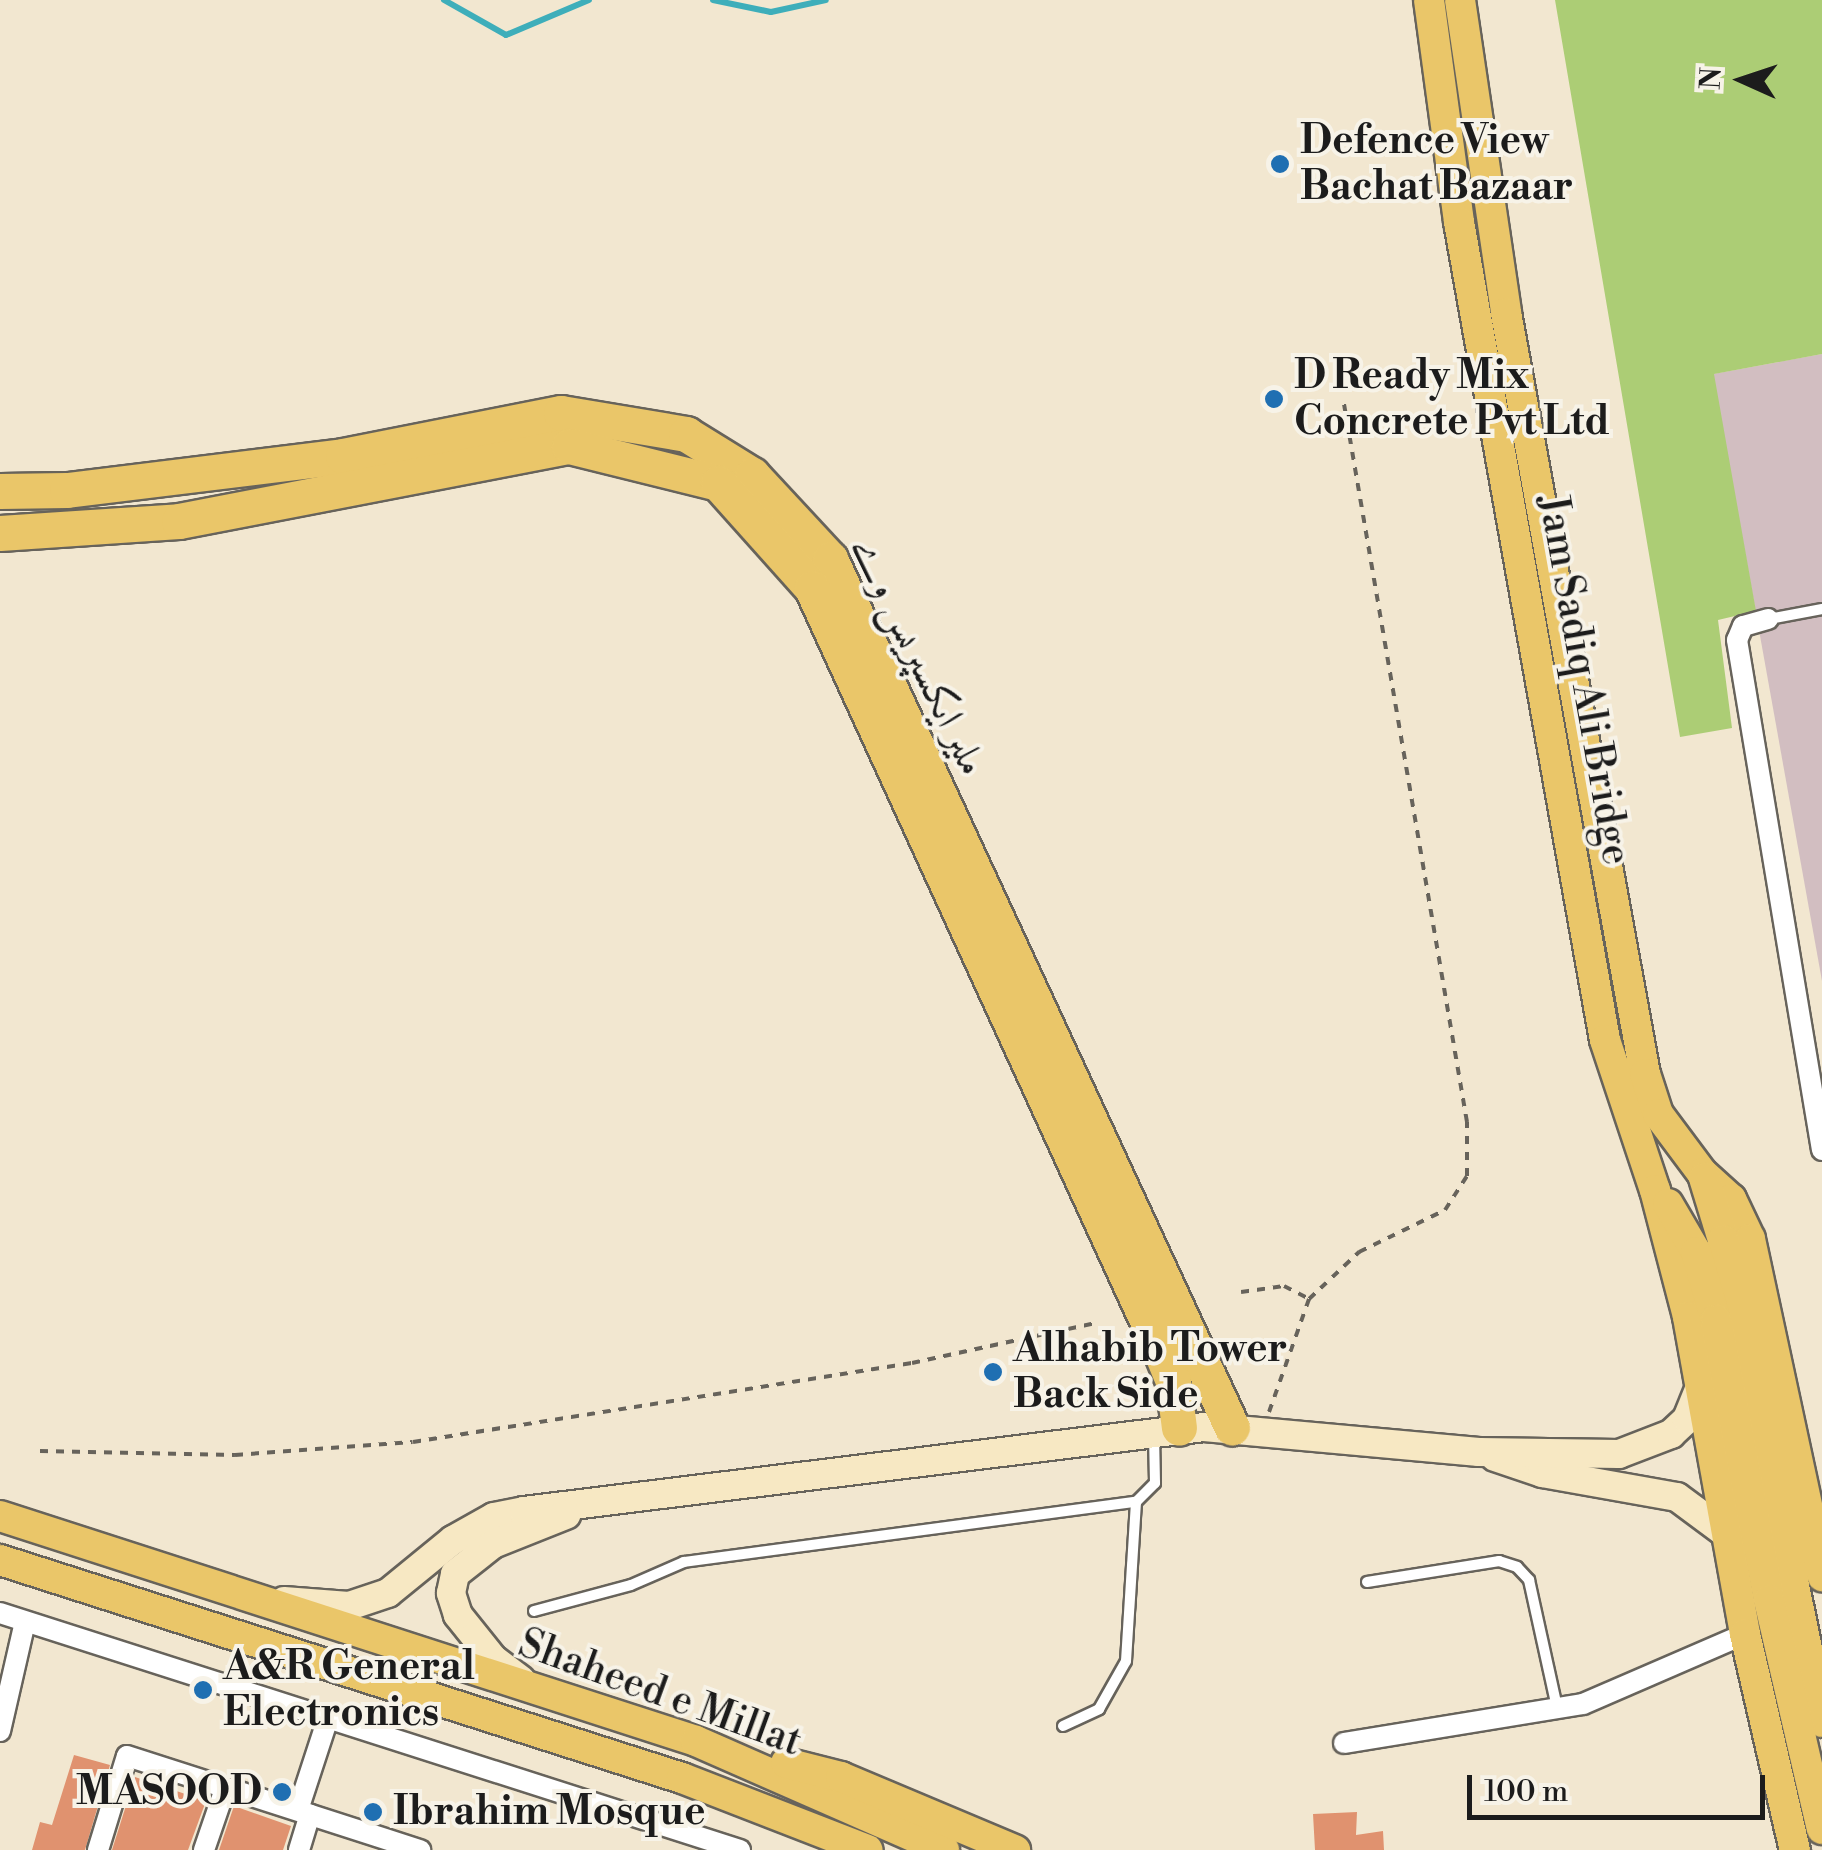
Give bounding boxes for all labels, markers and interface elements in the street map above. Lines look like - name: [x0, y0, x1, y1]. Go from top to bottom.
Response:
- north arrow: [1692, 30, 1792, 130]
- text: N: [1693, 66, 1730, 90]
- place label: Defence View Bachat Bazaar: [1300, 117, 1573, 211]
- marker: Defence View Bachat Bazaar: [1269, 153, 1291, 175]
- place label: D Ready Mix Concrete Pvt Ltd: [1294, 352, 1610, 446]
- marker: D Ready Mix Concrete Pvt Ltd: [1263, 388, 1285, 410]
- street label: Jam Sadiq Ali Bridge: [1528, 492, 1640, 868]
- street label: ملیر ایکسپریس وے: [840, 529, 996, 783]
- place label: Alhabib Tower Back Side: [1013, 1325, 1288, 1419]
- marker: Alhabib Tower Back Side: [982, 1361, 1004, 1383]
- street label: Shaheed e Millat: [512, 1620, 808, 1766]
- place label: A&R General Electronics: [223, 1643, 475, 1737]
- marker: A&R General Electronics: [192, 1679, 214, 1701]
- scale bar: [1472, 1755, 1770, 1817]
- place label: MASOOD: [76, 1768, 262, 1816]
- text: 100 m: [1484, 1773, 1568, 1811]
- marker: MASOOD: [271, 1781, 293, 1803]
- place label: Ibrahim Mosque: [393, 1788, 706, 1836]
- marker: Ibrahim Mosque: [362, 1801, 384, 1823]

